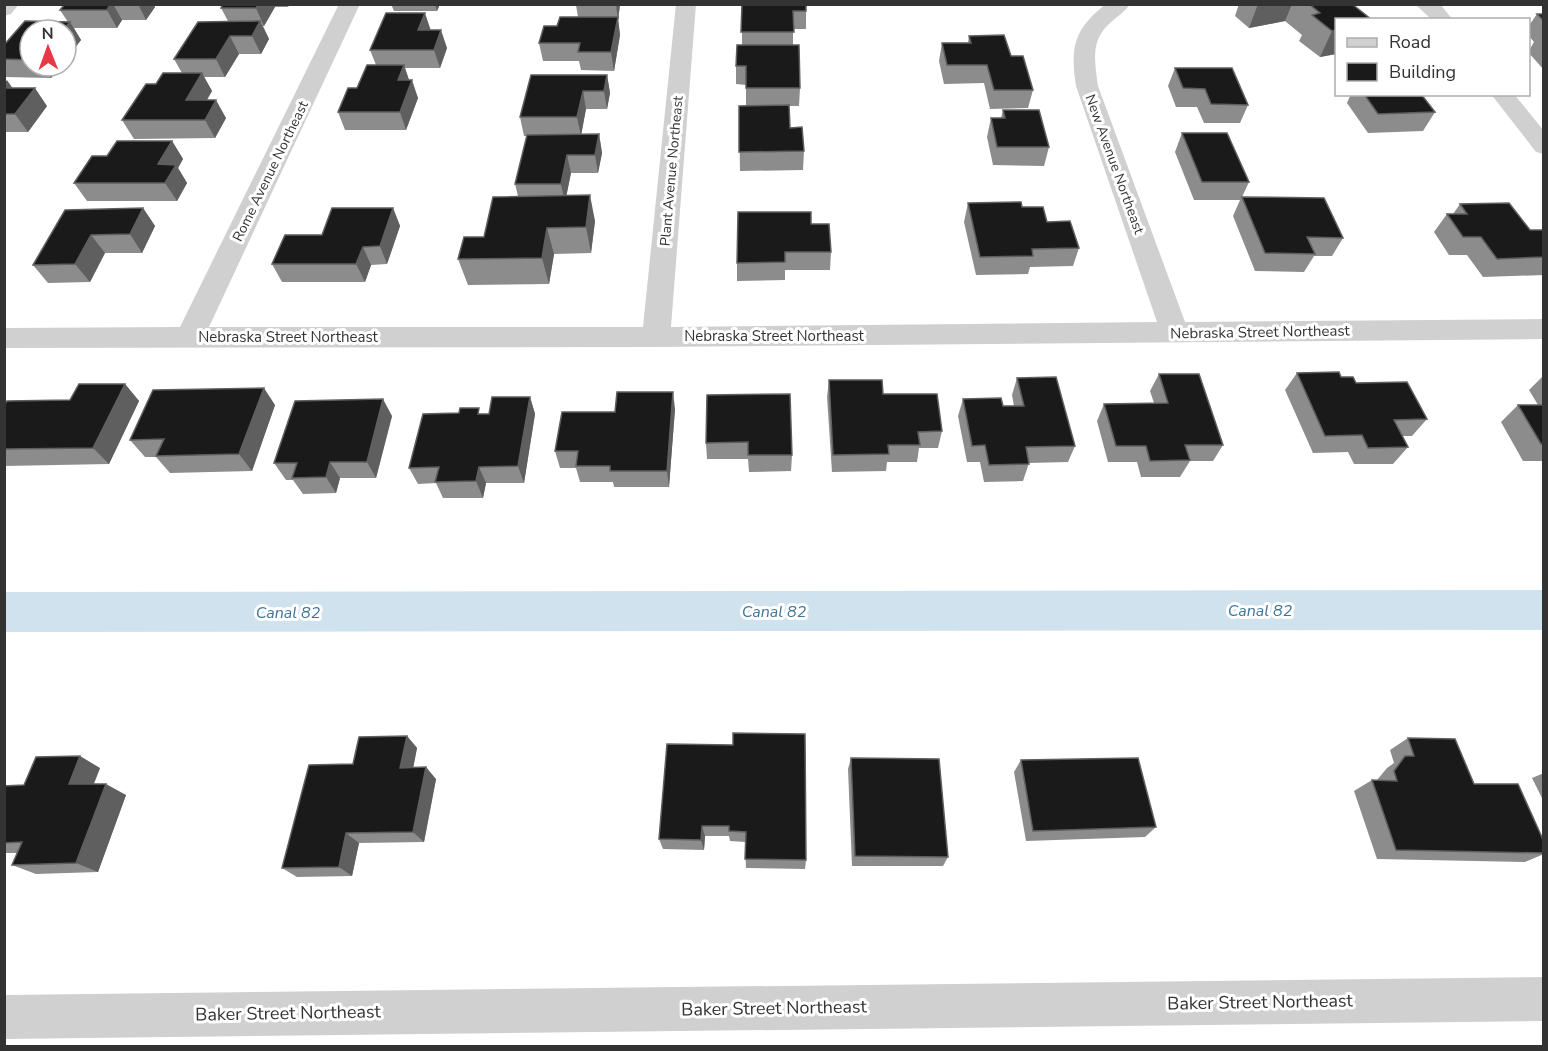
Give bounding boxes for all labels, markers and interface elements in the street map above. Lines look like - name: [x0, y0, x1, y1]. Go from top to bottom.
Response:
- north arrow: [18, 18, 78, 78]
- legend: [1335, 18, 1530, 96]
- text: N: [42, 23, 54, 45]
- text: Road: [1389, 30, 1431, 54]
- text: Building: [1389, 60, 1456, 84]
- street label: New Avenue Northeast: [1080, 92, 1149, 237]
- street label: Plant Avenue Northeast: [655, 95, 688, 247]
- street label: Rome Avenue Northeast: [228, 98, 313, 245]
- street label: Nebraska Street Northeast: [1170, 320, 1351, 344]
- street label: Nebraska Street Northeast: [684, 326, 865, 346]
- street label: Nebraska Street Northeast: [198, 327, 379, 347]
- water label: Canal 82: [1228, 600, 1292, 622]
- water label: Canal 82: [742, 601, 806, 623]
- water label: Canal 82: [256, 602, 320, 624]
- street label: Baker Street Northeast: [1167, 988, 1354, 1016]
- street label: Baker Street Northeast: [681, 994, 868, 1022]
- street label: Baker Street Northeast: [195, 999, 382, 1027]

